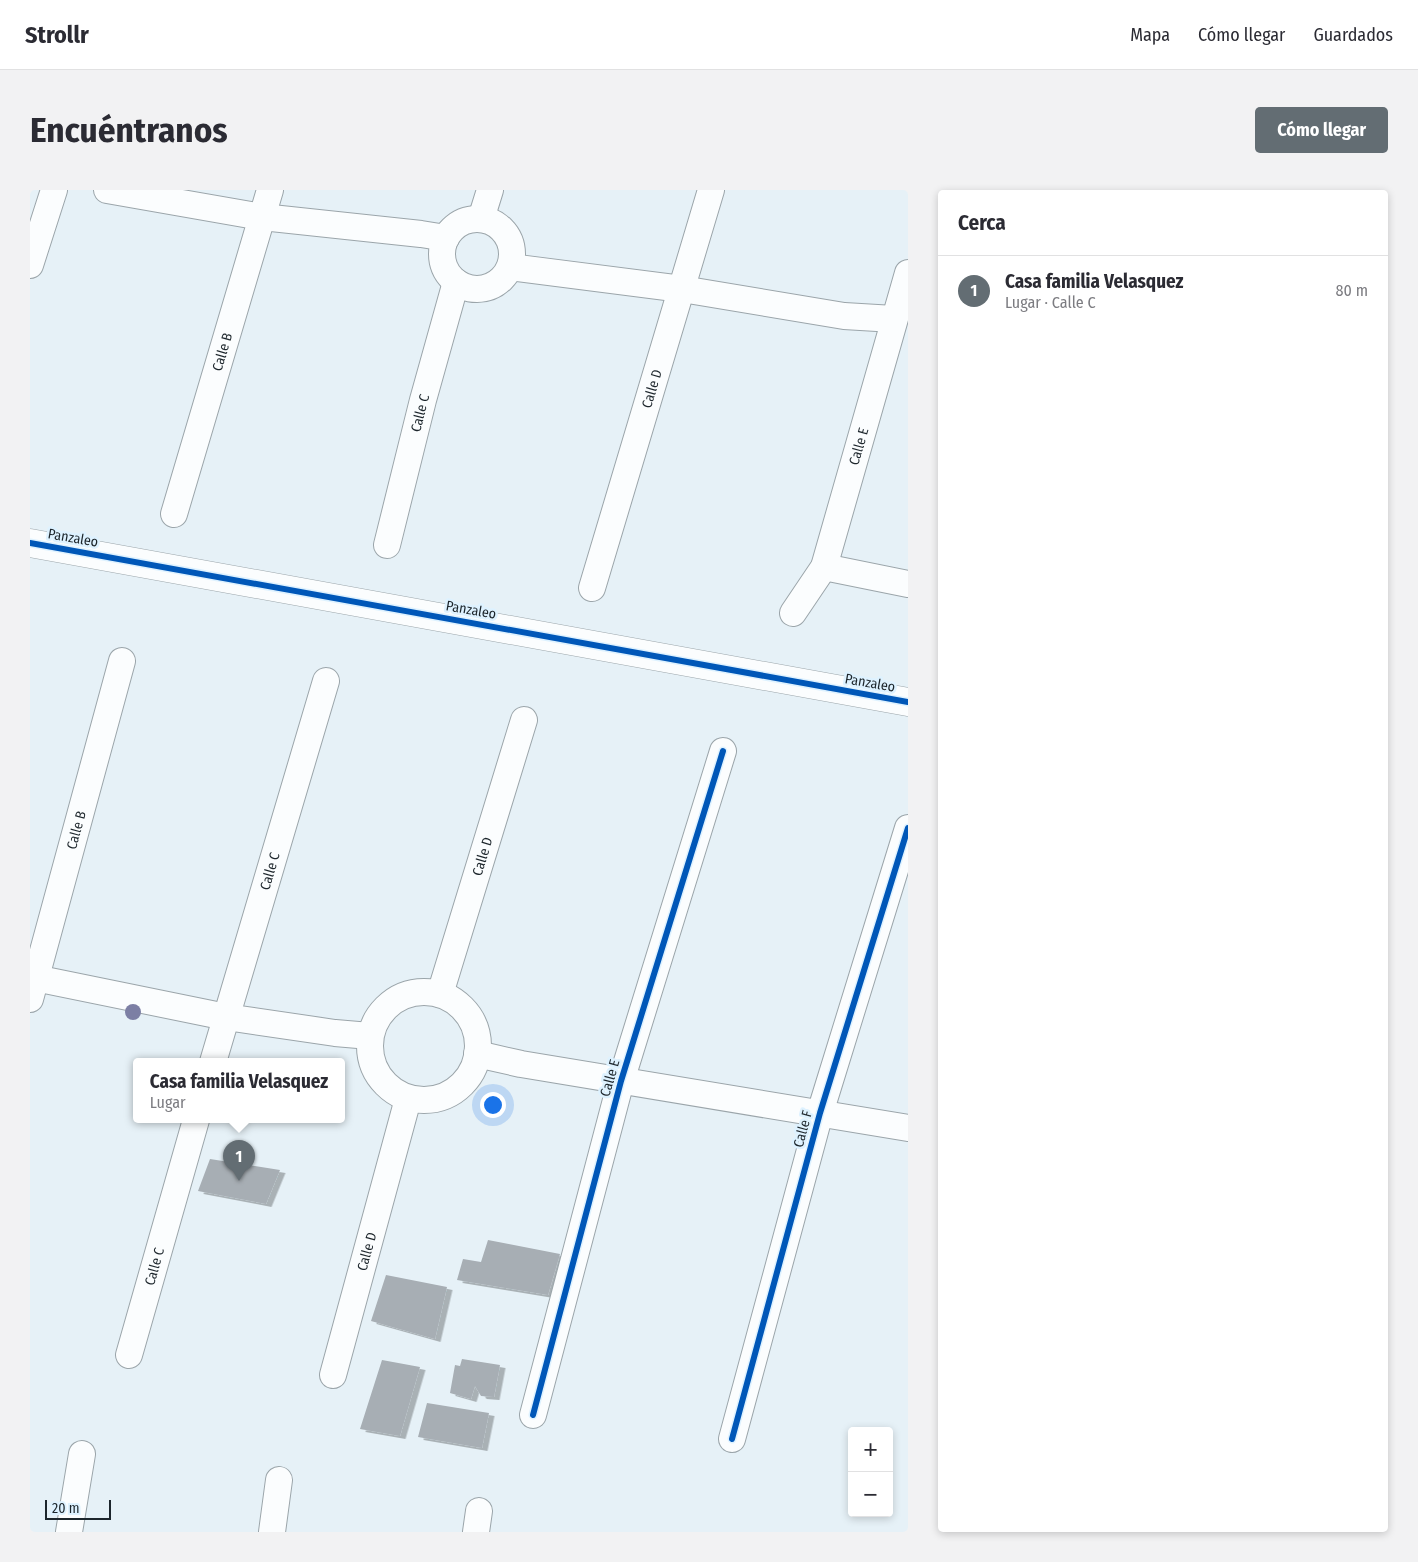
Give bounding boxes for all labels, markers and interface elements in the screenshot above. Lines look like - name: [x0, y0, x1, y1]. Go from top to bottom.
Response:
- text: Strollr: [25, 21, 89, 49]
- text: Mapa: [1130, 24, 1170, 46]
- text: Cómo llegar: [1198, 24, 1285, 46]
- text: Guardados: [1313, 24, 1393, 46]
- button: Cómo llegar: [1255, 107, 1388, 153]
- text: Encuéntranos: [30, 109, 228, 151]
- text: Cerca: [958, 210, 1006, 236]
- text: Casa familia Velasquez: [1005, 270, 1183, 293]
- text: 1: [971, 281, 977, 300]
- text: 80 m: [1336, 281, 1368, 300]
- text: Lugar · Calle C: [1005, 293, 1096, 312]
- street label: Calle B: [208, 331, 236, 373]
- street label: Calle D: [638, 367, 665, 410]
- street label: Calle C: [407, 392, 433, 434]
- street label: Calle E: [845, 425, 872, 467]
- street label: Panzaleo: [46, 525, 100, 551]
- street label: Panzaleo: [444, 597, 498, 623]
- street label: Panzaleo: [843, 670, 897, 696]
- street label: Calle B: [63, 809, 89, 851]
- street label: Calle D: [468, 835, 496, 878]
- street label: Calle C: [256, 850, 283, 892]
- street label: Calle E: [597, 1057, 623, 1099]
- popup: [133, 1058, 345, 1123]
- text: Casa familia Velasquez: [150, 1070, 328, 1093]
- your location: [480, 1092, 506, 1118]
- text: Lugar: [150, 1093, 186, 1112]
- street label: Calle F: [790, 1109, 816, 1149]
- pin: 1: [223, 1140, 255, 1181]
- street label: Calle D: [353, 1230, 380, 1273]
- street label: Calle C: [141, 1246, 168, 1287]
- map controls: [848, 1427, 893, 1517]
- button: +: [848, 1427, 893, 1472]
- button: −: [848, 1472, 893, 1517]
- scale bar: [45, 1497, 111, 1520]
- text: 20 m: [52, 1500, 80, 1517]

